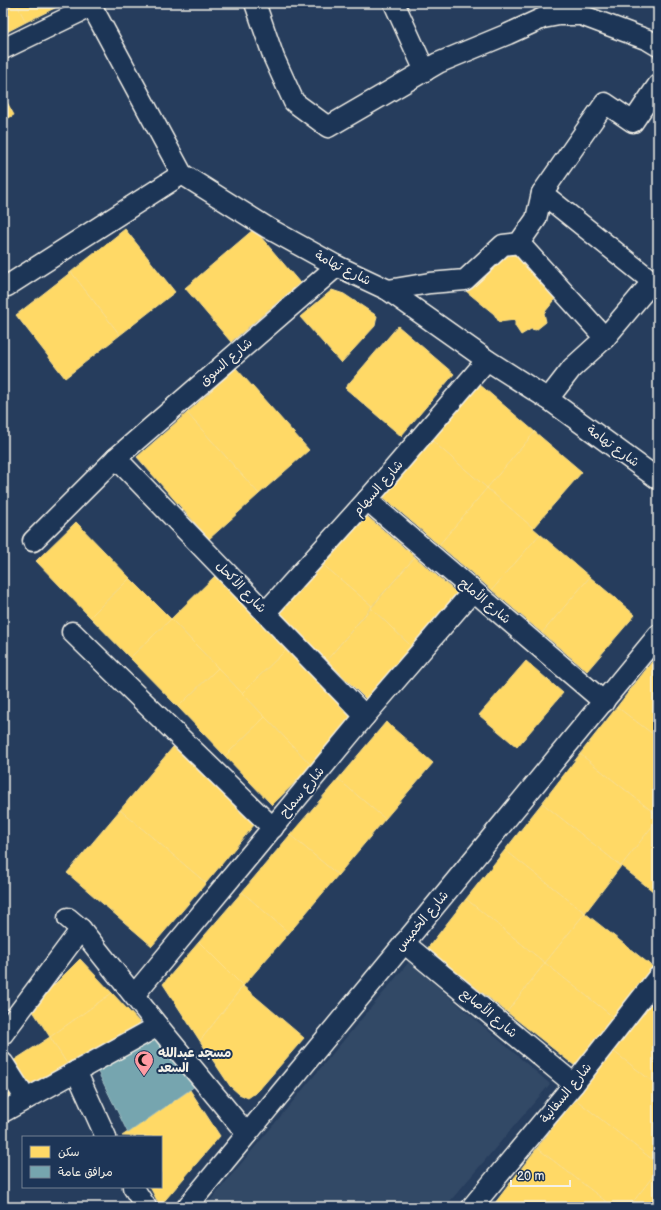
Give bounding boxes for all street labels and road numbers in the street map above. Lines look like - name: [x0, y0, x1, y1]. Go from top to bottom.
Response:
- street label: شارع تهامة: [312, 247, 374, 290]
- street label: شارع السوق: [196, 335, 256, 390]
- street label: شارع تهامة: [583, 422, 642, 471]
- street label: شارع السهام: [349, 457, 408, 521]
- street label: شارع الأكحل: [212, 557, 270, 617]
- street label: شارع الأملح: [455, 574, 515, 628]
- street label: شارع سماح: [276, 763, 329, 821]
- street label: شارع الخميس: [392, 887, 453, 955]
- street label: شارع الأصابع: [456, 984, 521, 1043]
- street label: شارع السفانية: [537, 1060, 596, 1127]

